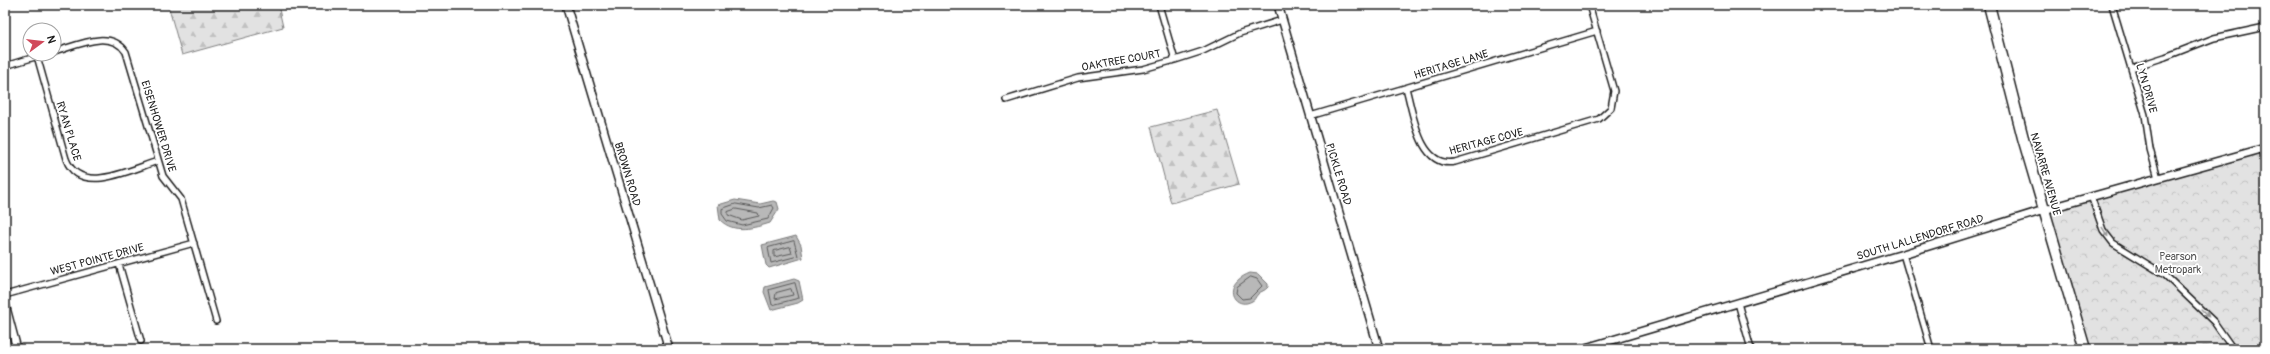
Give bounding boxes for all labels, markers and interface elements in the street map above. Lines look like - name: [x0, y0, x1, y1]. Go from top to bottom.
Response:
- north arrow: [22, 22, 62, 62]
- text: N: [44, 34, 59, 45]
- street label: OAKTREE COURT: [1080, 47, 1162, 74]
- street label: HERITAGE LANE: [1412, 47, 1490, 82]
- street label: LYN DRIVE: [2133, 62, 2160, 115]
- street label: EISENHOWER DRIVE: [138, 79, 179, 174]
- street label: RYAN PLACE: [53, 100, 84, 163]
- street label: HERITAGE COVE: [1448, 125, 1525, 158]
- street label: NAVARRE AVENUE: [2027, 131, 2064, 217]
- street label: BROWN ROAD: [612, 141, 643, 208]
- street label: PICKLE ROAD: [1323, 142, 1354, 207]
- street label: SOUTH LALLENDORF ROAD: [1855, 212, 1985, 263]
- one-way arrow: [2101, 227, 2109, 237]
- street label: WEST POINTE DRIVE: [49, 241, 146, 278]
- park label: Pearson Metropark: [2155, 250, 2202, 276]
- one-way arrow: [2200, 308, 2210, 318]

